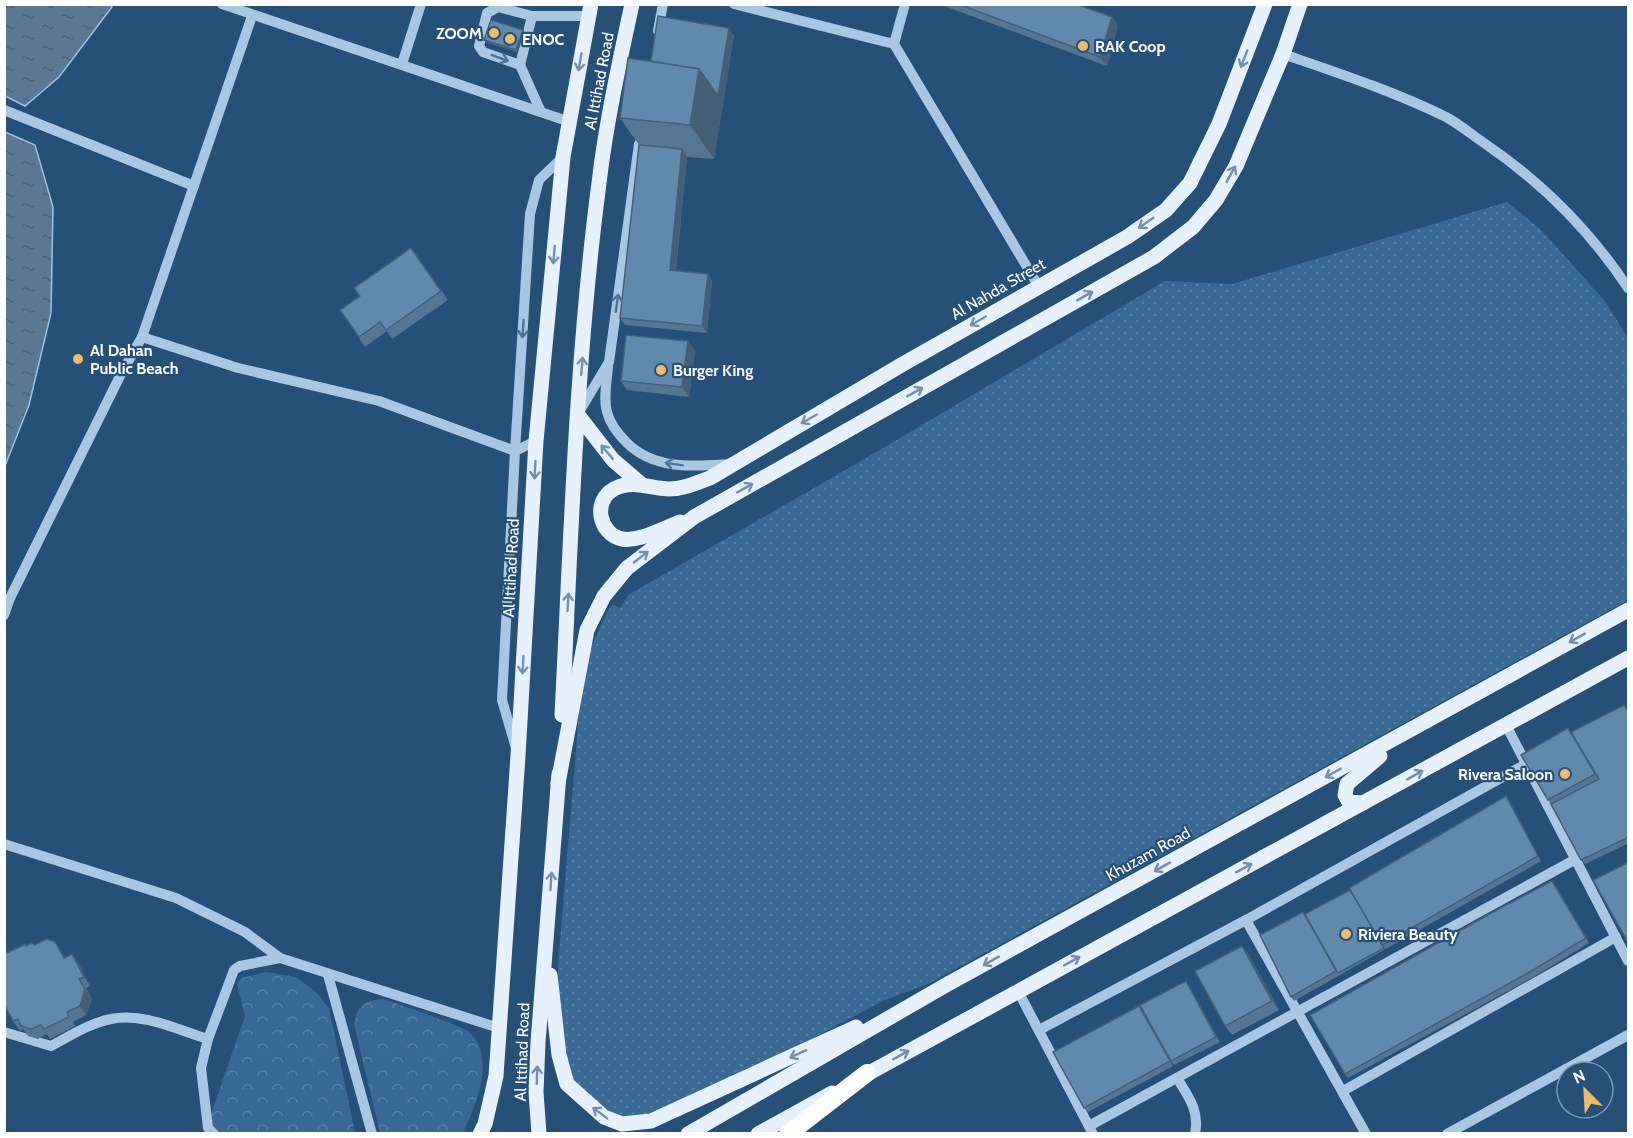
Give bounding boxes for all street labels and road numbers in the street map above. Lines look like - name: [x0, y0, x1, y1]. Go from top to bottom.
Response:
- street label: Al Ittihad Road: [580, 31, 618, 131]
- street label: Al Nahda Street: [947, 254, 1049, 324]
- street label: Al Ittihad Road: [499, 518, 523, 618]
- street label: Khuzam Road: [1102, 823, 1194, 885]
- street label: Al Ittihad Road: [511, 1002, 533, 1102]

